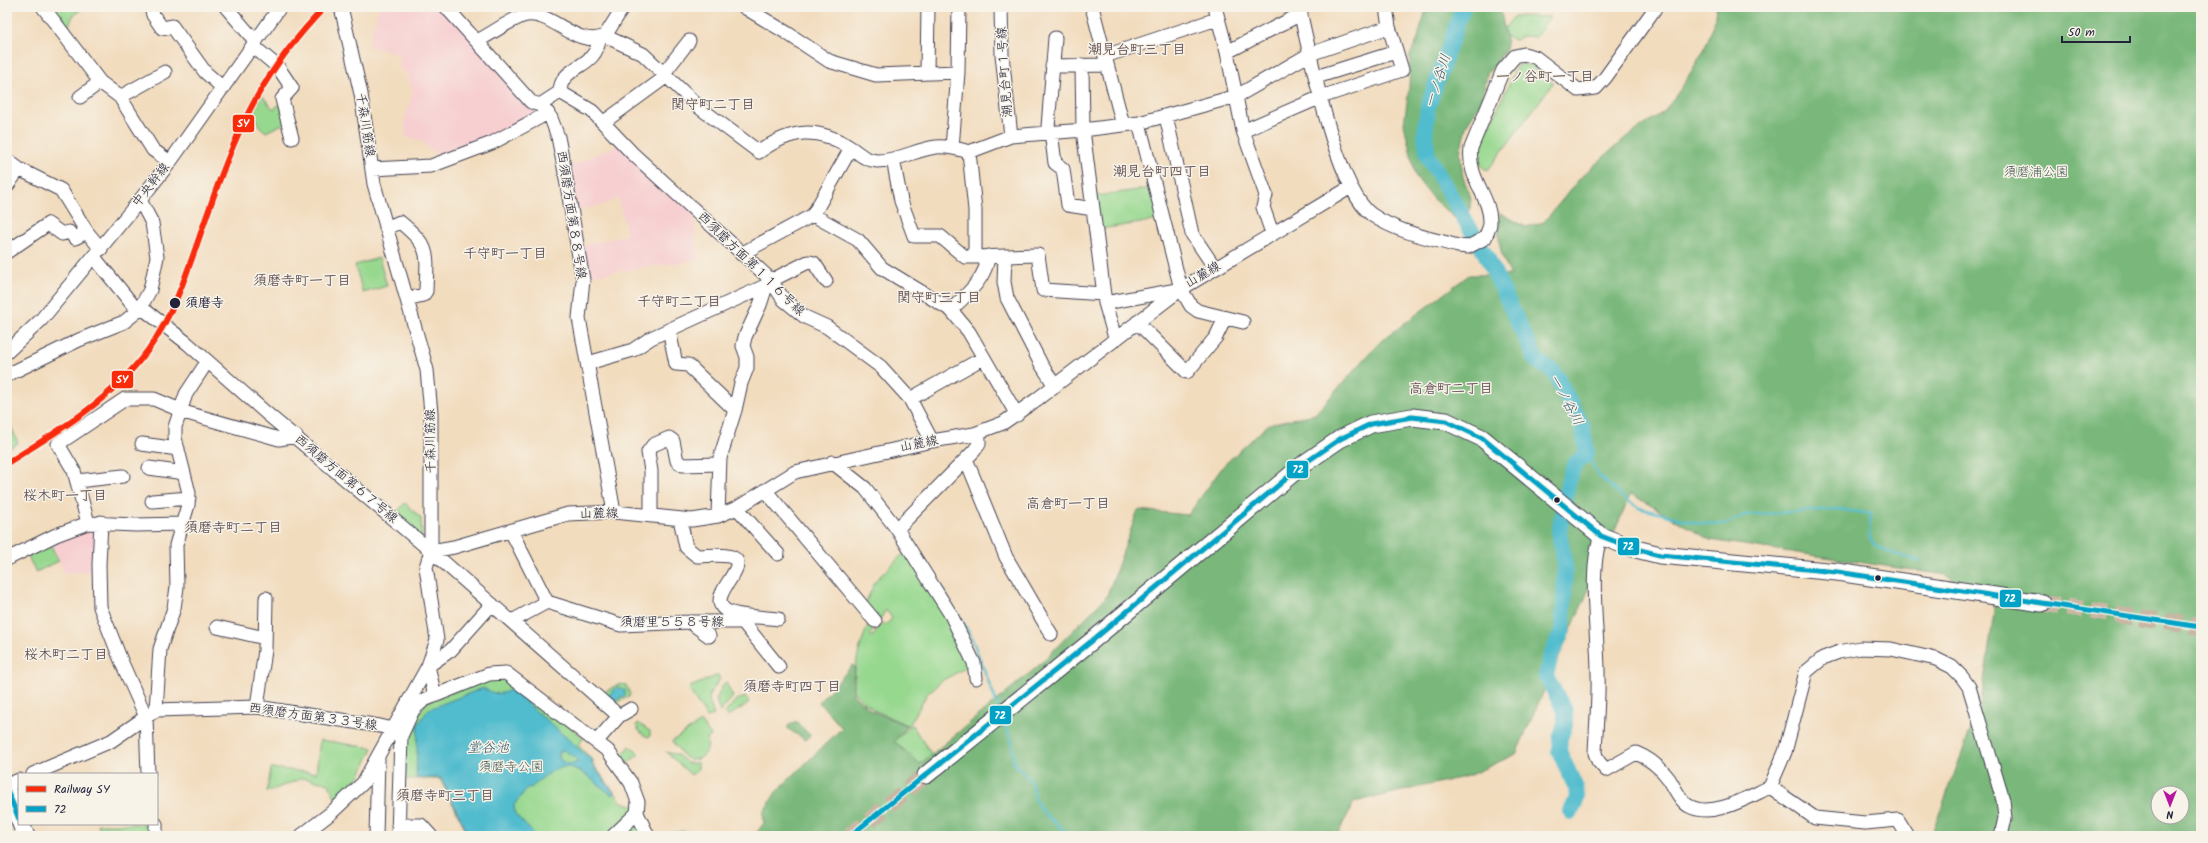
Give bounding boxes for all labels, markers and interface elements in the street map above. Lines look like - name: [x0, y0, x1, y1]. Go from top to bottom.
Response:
- scale bar: [2062, 18, 2130, 44]
- text: 50 m: [2068, 23, 2095, 42]
- street label: 潮見台町１号線: [991, 25, 1019, 118]
- district label: 潮見台町三丁目: [1088, 39, 1186, 61]
- water label: 一ノ谷川: [1419, 51, 1457, 111]
- district label: 一ノ谷町一丁目: [1496, 66, 1594, 88]
- street label: 千森川筋線: [350, 91, 381, 160]
- district label: 関守町二丁目: [671, 94, 755, 116]
- line badge: SY: [232, 114, 255, 133]
- text: SY: [237, 115, 250, 133]
- street label: 西須磨方面第８８号線: [550, 149, 592, 282]
- street label: 中央幹線: [127, 157, 176, 212]
- district label: 潮見台町四丁目: [1113, 161, 1211, 183]
- park label: 須磨浦公園: [2003, 162, 2069, 183]
- street label: 西須磨方面第１１６号線: [692, 207, 810, 322]
- district label: 千守町一丁目: [463, 243, 547, 265]
- street label: 山麓線: [1181, 255, 1226, 294]
- district label: 須磨寺町一丁目: [253, 270, 351, 292]
- district label: 関守町三丁目: [897, 287, 981, 309]
- district label: 千守町二丁目: [637, 291, 721, 313]
- place label: 須磨寺: [185, 293, 224, 314]
- marker: 須磨寺: [168, 296, 182, 310]
- line badge: SY: [111, 370, 134, 389]
- water label: 一ノ谷川: [1543, 370, 1589, 430]
- text: SY: [116, 371, 129, 389]
- district label: 高倉町二丁目: [1409, 378, 1493, 400]
- street label: 千森川筋線: [420, 407, 442, 474]
- street label: 西須磨方面第６７号線: [289, 429, 403, 529]
- street label: 山麓線: [898, 430, 941, 458]
- line badge: 72: [1286, 460, 1309, 479]
- text: 72: [1292, 461, 1304, 479]
- district label: 桜木町一丁目: [23, 485, 107, 507]
- district label: 高倉町一丁目: [1026, 493, 1110, 515]
- unlabelled marker: [1552, 495, 1562, 505]
- street label: 山麓線: [579, 503, 620, 525]
- district label: 須磨寺町二丁目: [184, 517, 282, 539]
- line badge: 72: [1617, 537, 1640, 556]
- text: 72: [1622, 538, 1634, 556]
- unlabelled marker: [1873, 573, 1883, 583]
- line badge: 72: [1999, 589, 2022, 608]
- text: 72: [2004, 590, 2016, 608]
- street label: 須磨里５５８号線: [620, 612, 725, 633]
- district label: 桜木町二丁目: [24, 644, 108, 666]
- district label: 須磨寺町四丁目: [743, 676, 841, 698]
- street label: 西須磨方面第３３号線: [247, 698, 380, 737]
- line badge: 72: [989, 705, 1012, 725]
- text: 72: [994, 707, 1006, 725]
- water label: 堂谷池: [467, 737, 510, 759]
- park label: 須磨寺公園: [478, 757, 544, 778]
- legend: [18, 773, 158, 825]
- text: Railway SY: [54, 780, 111, 799]
- district label: 須磨寺町三丁目: [396, 785, 494, 807]
- north arrow: [2150, 785, 2190, 825]
- text: 72: [54, 800, 67, 819]
- text: N: [2166, 805, 2173, 823]

